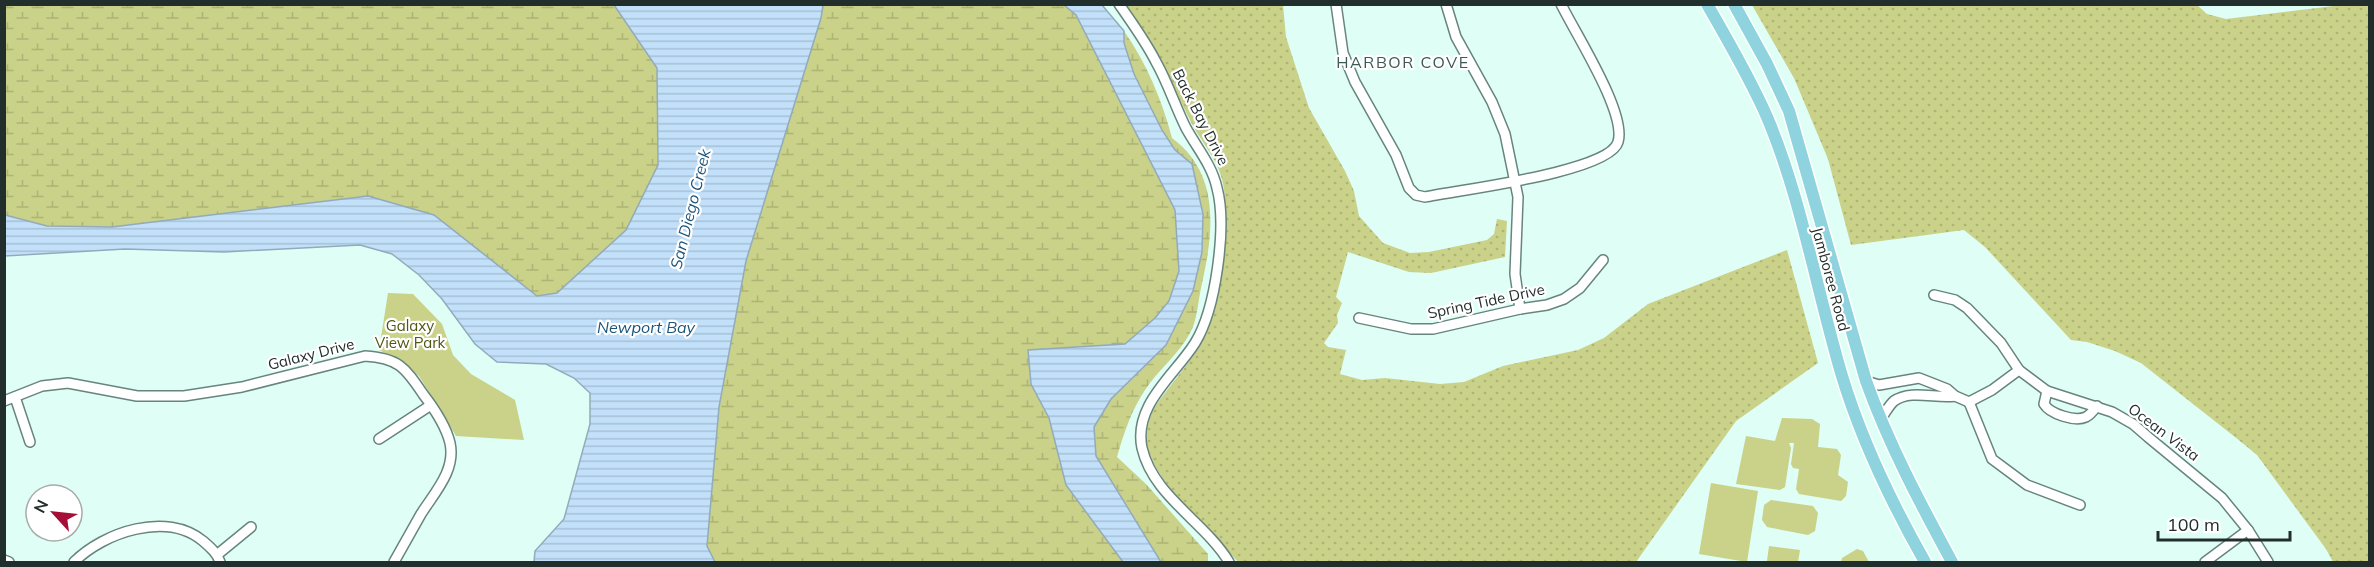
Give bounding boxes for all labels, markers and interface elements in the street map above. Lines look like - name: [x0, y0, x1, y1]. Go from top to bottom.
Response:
- district label: HARBOR COVE: [1336, 52, 1470, 72]
- street label: Back Bay Drive: [1169, 66, 1233, 168]
- water label: San Diego Creek: [665, 146, 715, 271]
- street label: Jamboree Road: [1808, 225, 1854, 333]
- street label: Spring Tide Drive: [1426, 279, 1546, 323]
- park label: Galaxy View Park: [375, 316, 446, 352]
- water label: Newport Bay: [597, 317, 696, 337]
- street label: Galaxy Drive: [266, 334, 356, 374]
- street label: Ocean Vista: [2125, 399, 2203, 465]
- north arrow: [24, 483, 84, 543]
- text: N: [29, 496, 52, 516]
- scale bar: [2158, 504, 2290, 542]
- text: 100 m: [2167, 513, 2220, 536]

